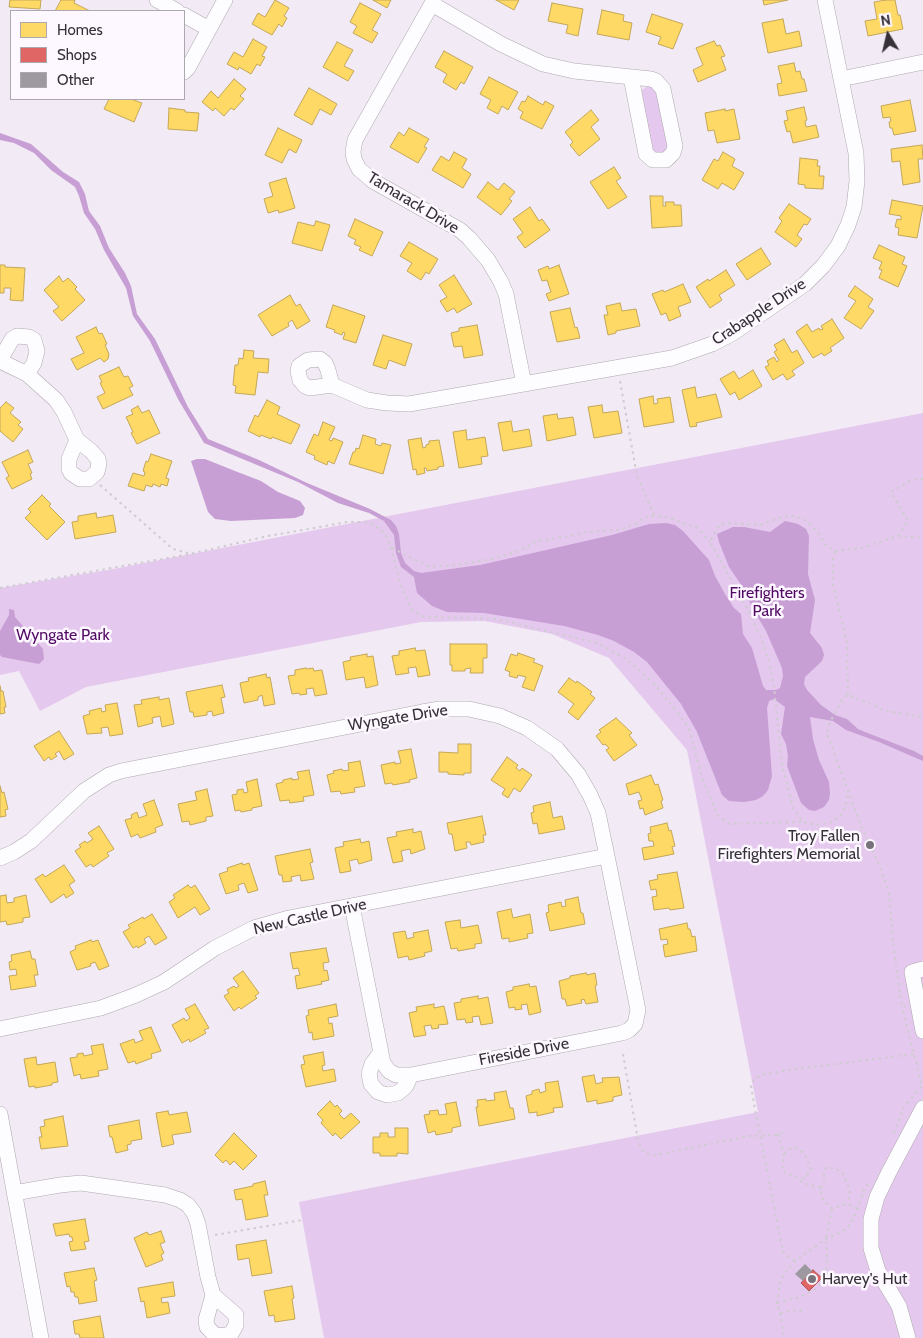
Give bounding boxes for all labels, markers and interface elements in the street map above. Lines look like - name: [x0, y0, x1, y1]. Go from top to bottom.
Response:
- legend: [10, 10, 185, 100]
- north arrow: [863, 10, 913, 60]
- text: N: [879, 11, 892, 30]
- text: Homes: [57, 21, 103, 39]
- text: Shops: [57, 46, 97, 64]
- text: Other: [57, 71, 94, 89]
- street label: Tamarack Drive: [364, 168, 462, 238]
- street label: Crabapple Drive: [708, 275, 810, 349]
- park label: Firefighters Park: [729, 583, 805, 621]
- park label: Wyngate Park: [16, 625, 110, 645]
- street label: Wyngate Drive: [347, 701, 449, 735]
- place label: Troy Fallen Firefighters Memorial: [718, 826, 860, 864]
- marker: Troy Fallen Firefighters Memorial: [864, 839, 876, 851]
- street label: New Castle Drive: [252, 895, 368, 939]
- street label: Fireside Drive: [477, 1034, 571, 1070]
- place label: Harvey's Hut: [822, 1269, 907, 1289]
- marker: Harvey's Hut: [806, 1273, 818, 1285]

